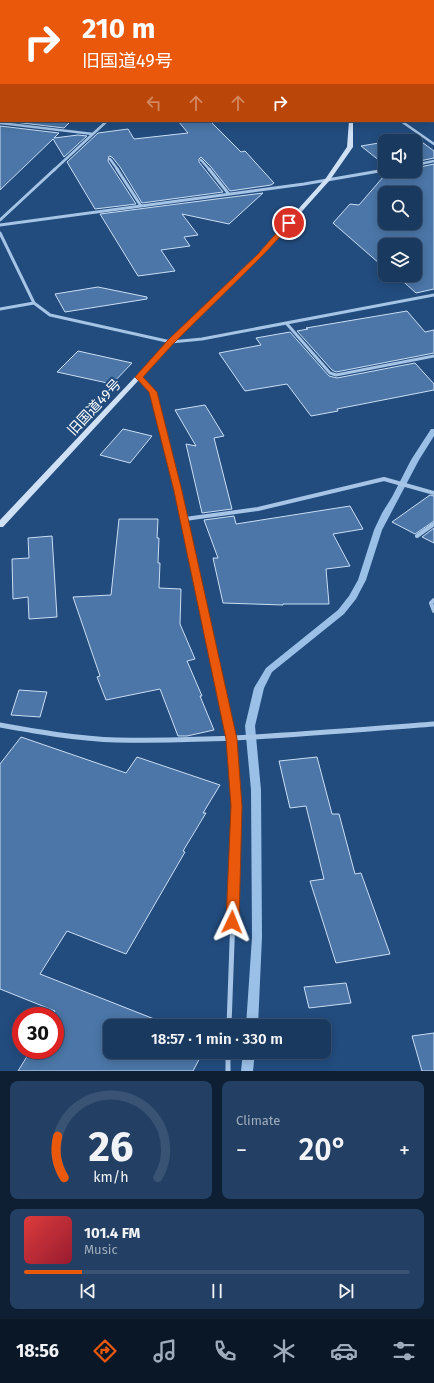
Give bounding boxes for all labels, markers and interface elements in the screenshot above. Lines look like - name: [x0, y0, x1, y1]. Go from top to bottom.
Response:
- text: 210 m: [82, 12, 156, 45]
- icon: right: [16, 16, 68, 68]
- text: 旧国道49号: [82, 50, 173, 72]
- icon: left: [143, 92, 165, 114]
- icon: ahead: [185, 92, 207, 114]
- icon: ahead: [227, 92, 249, 114]
- icon: right: [269, 92, 291, 114]
- map controls: [378, 134, 422, 282]
- button: sound: [378, 134, 422, 178]
- button: search: [378, 186, 422, 230]
- pin: [272, 206, 306, 240]
- icon: arrive: [278, 212, 300, 234]
- button: layers: [378, 238, 422, 282]
- street label: 旧国道49号: [64, 376, 125, 439]
- position arrow: [211, 901, 253, 943]
- speed limit sign: 30: [12, 1007, 64, 1059]
- text: 18:57 · 1 min · 330 m: [151, 1030, 283, 1048]
- text: Climate: [236, 1113, 280, 1128]
- text: 26: [89, 1122, 133, 1172]
- text: 20°: [299, 1132, 347, 1168]
- text: −: [236, 1137, 247, 1164]
- text: +: [399, 1137, 410, 1164]
- text: km/h: [93, 1169, 129, 1186]
- text: 101.4 FM: [84, 1224, 140, 1242]
- text: Music: [84, 1242, 118, 1257]
- icon: previous: [77, 1280, 99, 1302]
- icon: pause: [206, 1280, 228, 1302]
- icon: next: [335, 1280, 357, 1302]
- icon: directions: [91, 1337, 119, 1365]
- icon: music: [151, 1337, 179, 1365]
- icon: phone: [211, 1337, 239, 1365]
- icon: climate: [270, 1337, 298, 1365]
- icon: car: [330, 1337, 358, 1365]
- icon: filters: [390, 1337, 418, 1365]
- text: 18:56: [16, 1340, 59, 1362]

